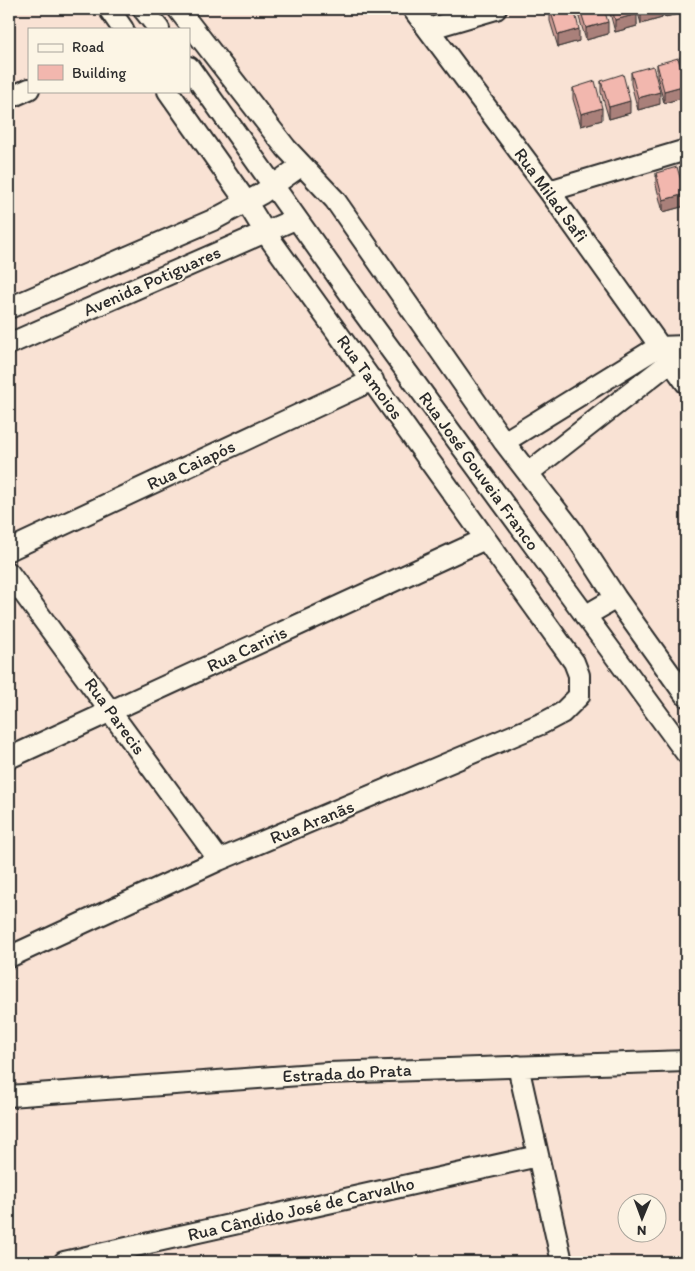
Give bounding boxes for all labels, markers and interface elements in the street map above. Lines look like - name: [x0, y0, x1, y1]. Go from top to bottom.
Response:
- legend: [28, 28, 190, 92]
- text: Road: [72, 38, 105, 56]
- text: Building: [72, 64, 126, 82]
- street label: Rua Milad Safi: [509, 143, 593, 247]
- street label: Avenida Potiguares: [80, 241, 224, 321]
- street label: Rua Tamoios: [332, 330, 408, 424]
- street label: Rua José Gouveia Franco: [414, 387, 544, 555]
- street label: Rua Caiapós: [143, 435, 239, 495]
- street label: Rua Cariris: [203, 621, 291, 677]
- street label: Rua Parecis: [80, 673, 150, 759]
- street label: Rua Aranãs: [267, 795, 357, 849]
- street label: Estrada do Prata: [282, 1059, 412, 1087]
- street label: Rua Cândido José de Carvalho: [185, 1172, 417, 1246]
- north arrow: [618, 1194, 668, 1244]
- text: N: [637, 1222, 647, 1239]

